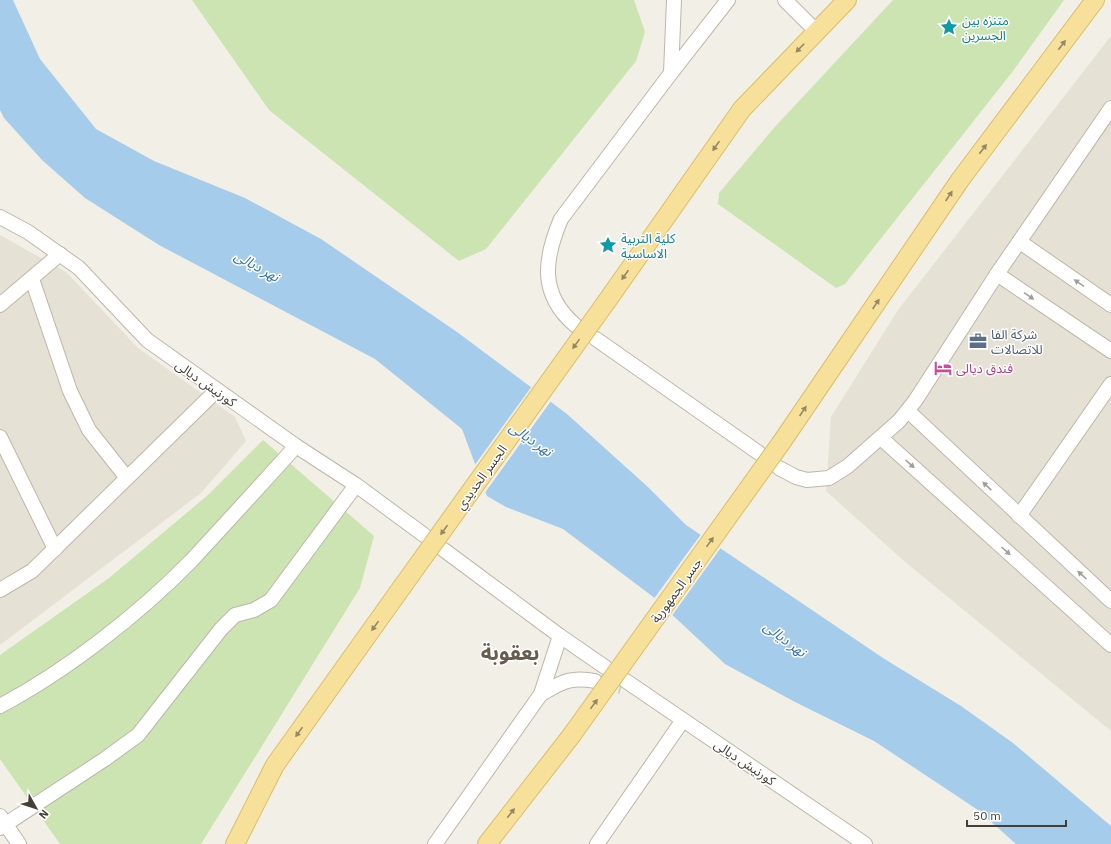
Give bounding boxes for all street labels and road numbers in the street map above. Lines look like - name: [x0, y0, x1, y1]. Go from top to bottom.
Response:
- street label: كورنيش ديالى: [172, 356, 240, 411]
- street label: الجسر الحديدي: [452, 441, 512, 514]
- street label: جسر الجمهورية: [647, 554, 706, 626]
- street label: كورنيش ديالى: [711, 736, 779, 790]

